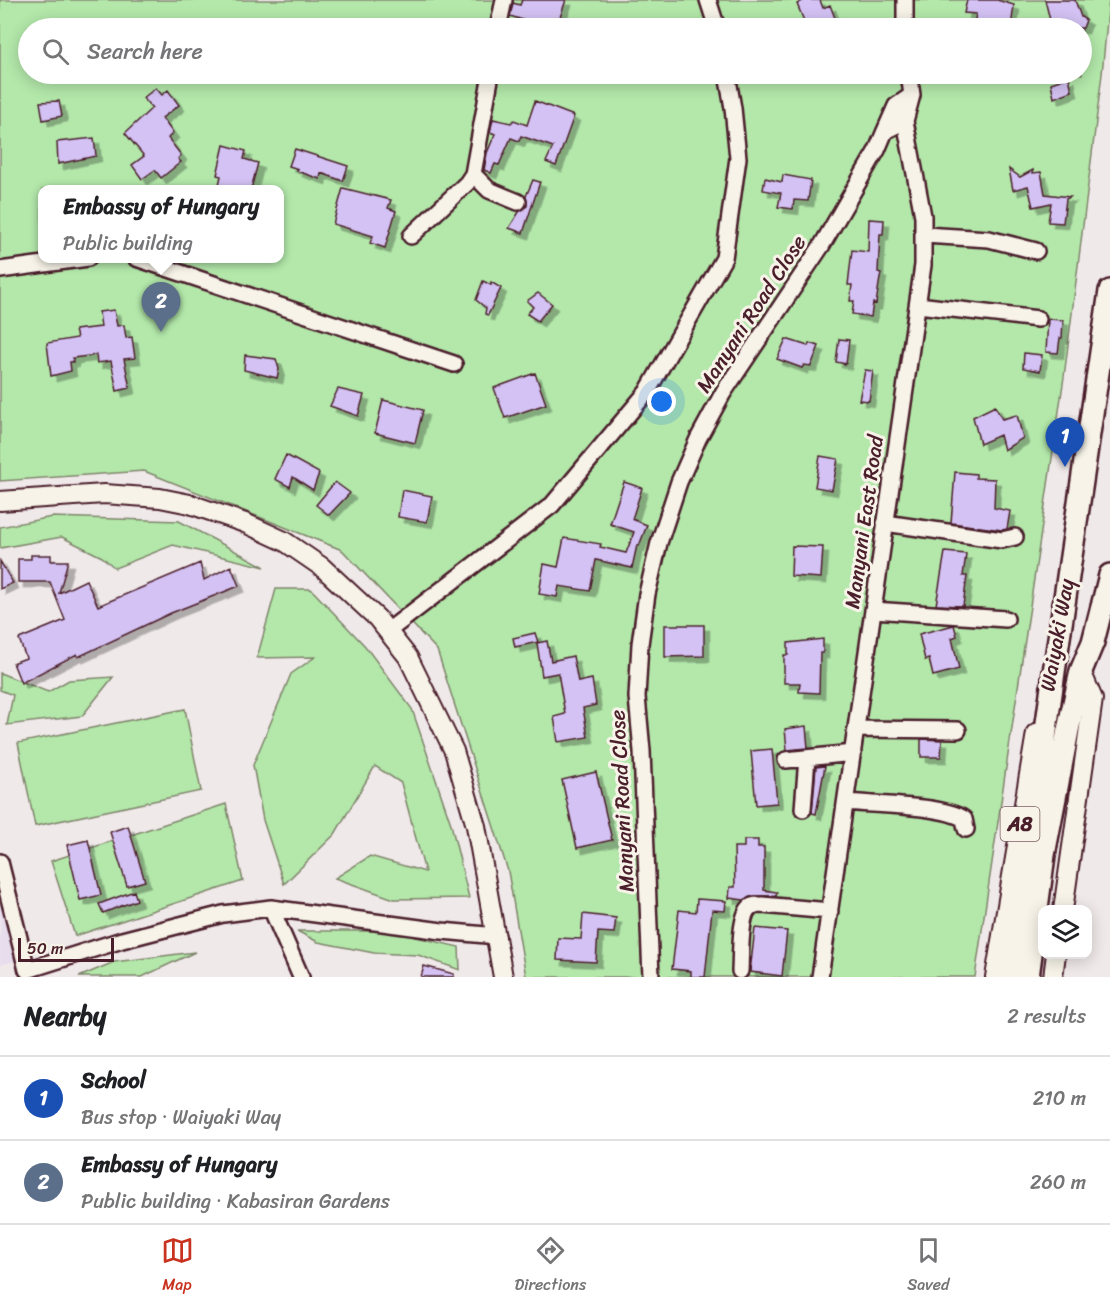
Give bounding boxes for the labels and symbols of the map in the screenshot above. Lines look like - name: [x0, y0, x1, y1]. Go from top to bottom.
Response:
- street label: Manyani Road Close: [685, 227, 817, 401]
- pin: 2: [142, 282, 180, 332]
- your location: [647, 387, 676, 416]
- pin: 1: [1046, 418, 1084, 467]
- street label: Manyani East Road: [833, 431, 895, 611]
- street label: Waiyaki Way: [1028, 575, 1086, 694]
- street label: Manyani Road Close: [598, 709, 646, 893]
- road number: A8: [1000, 807, 1040, 841]
- scale bar: [18, 935, 114, 962]

